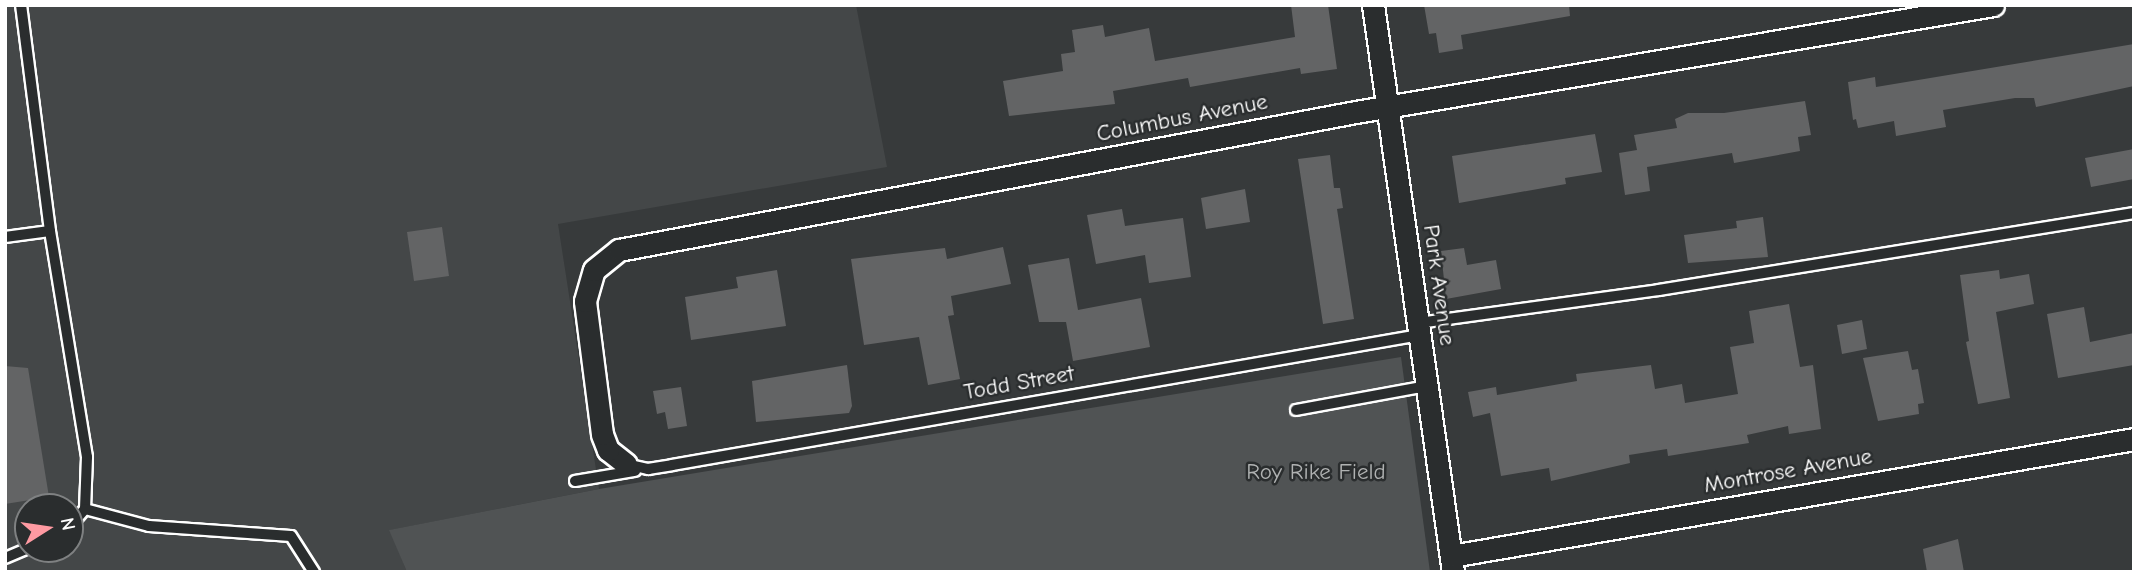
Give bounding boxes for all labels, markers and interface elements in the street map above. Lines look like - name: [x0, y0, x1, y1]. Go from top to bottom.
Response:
- street label: Columbus Avenue: [1094, 88, 1270, 148]
- street label: Park Avenue: [1417, 223, 1461, 347]
- street label: Todd Street: [962, 360, 1076, 406]
- street label: Montrose Avenue: [1702, 443, 1874, 499]
- park label: Roy Rike Field: [1246, 458, 1386, 486]
- north arrow: [14, 493, 84, 563]
- text: N: [56, 516, 80, 532]

